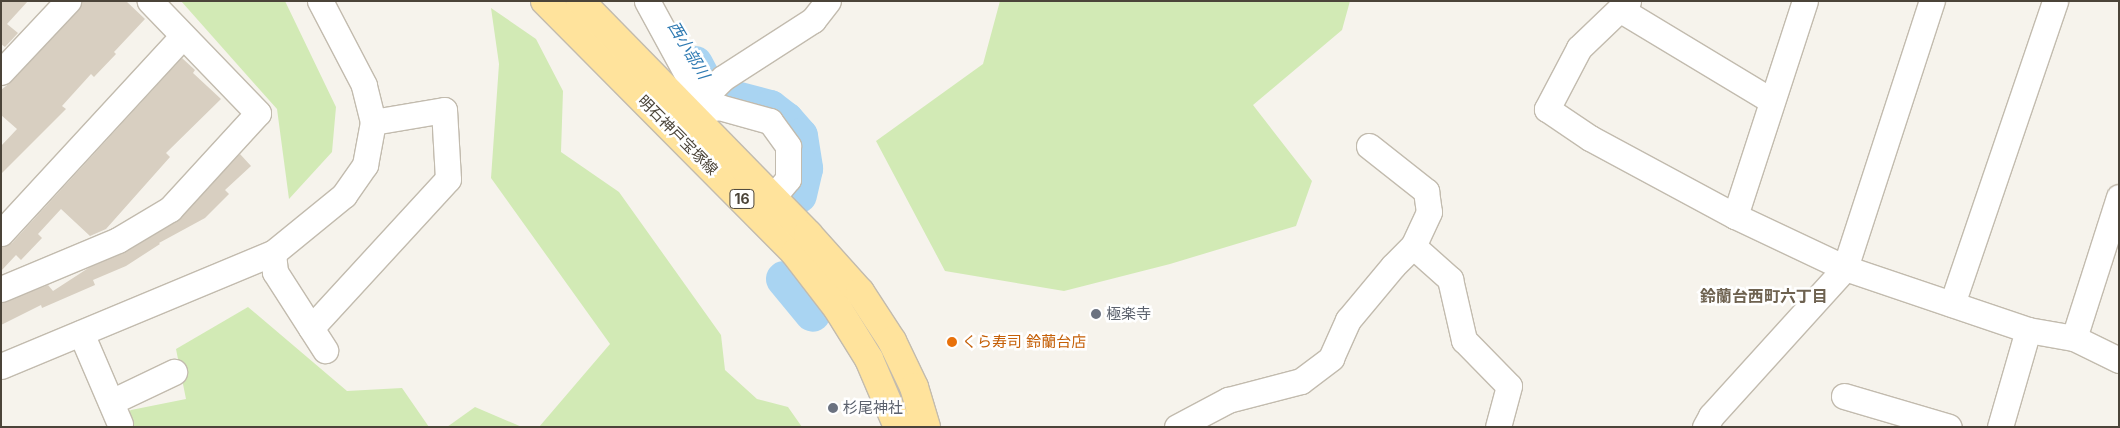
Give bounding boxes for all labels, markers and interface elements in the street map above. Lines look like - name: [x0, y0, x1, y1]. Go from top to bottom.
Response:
- water label: 西小部川: [664, 18, 714, 82]
- street label: 明石神戸宝塚線: [635, 92, 721, 178]
- road number: 16: [728, 188, 756, 210]
- district label: 鈴蘭台西町六丁目: [1700, 286, 1828, 306]
- place label: 極楽寺: [1106, 305, 1151, 323]
- marker: 極楽寺: [1090, 308, 1102, 320]
- place label: くら寿司 鈴蘭台店: [962, 333, 1086, 351]
- marker: くら寿司 鈴蘭台店: [946, 336, 958, 348]
- place label: 杉尾神社: [843, 399, 903, 417]
- marker: 杉尾神社: [827, 402, 839, 414]

